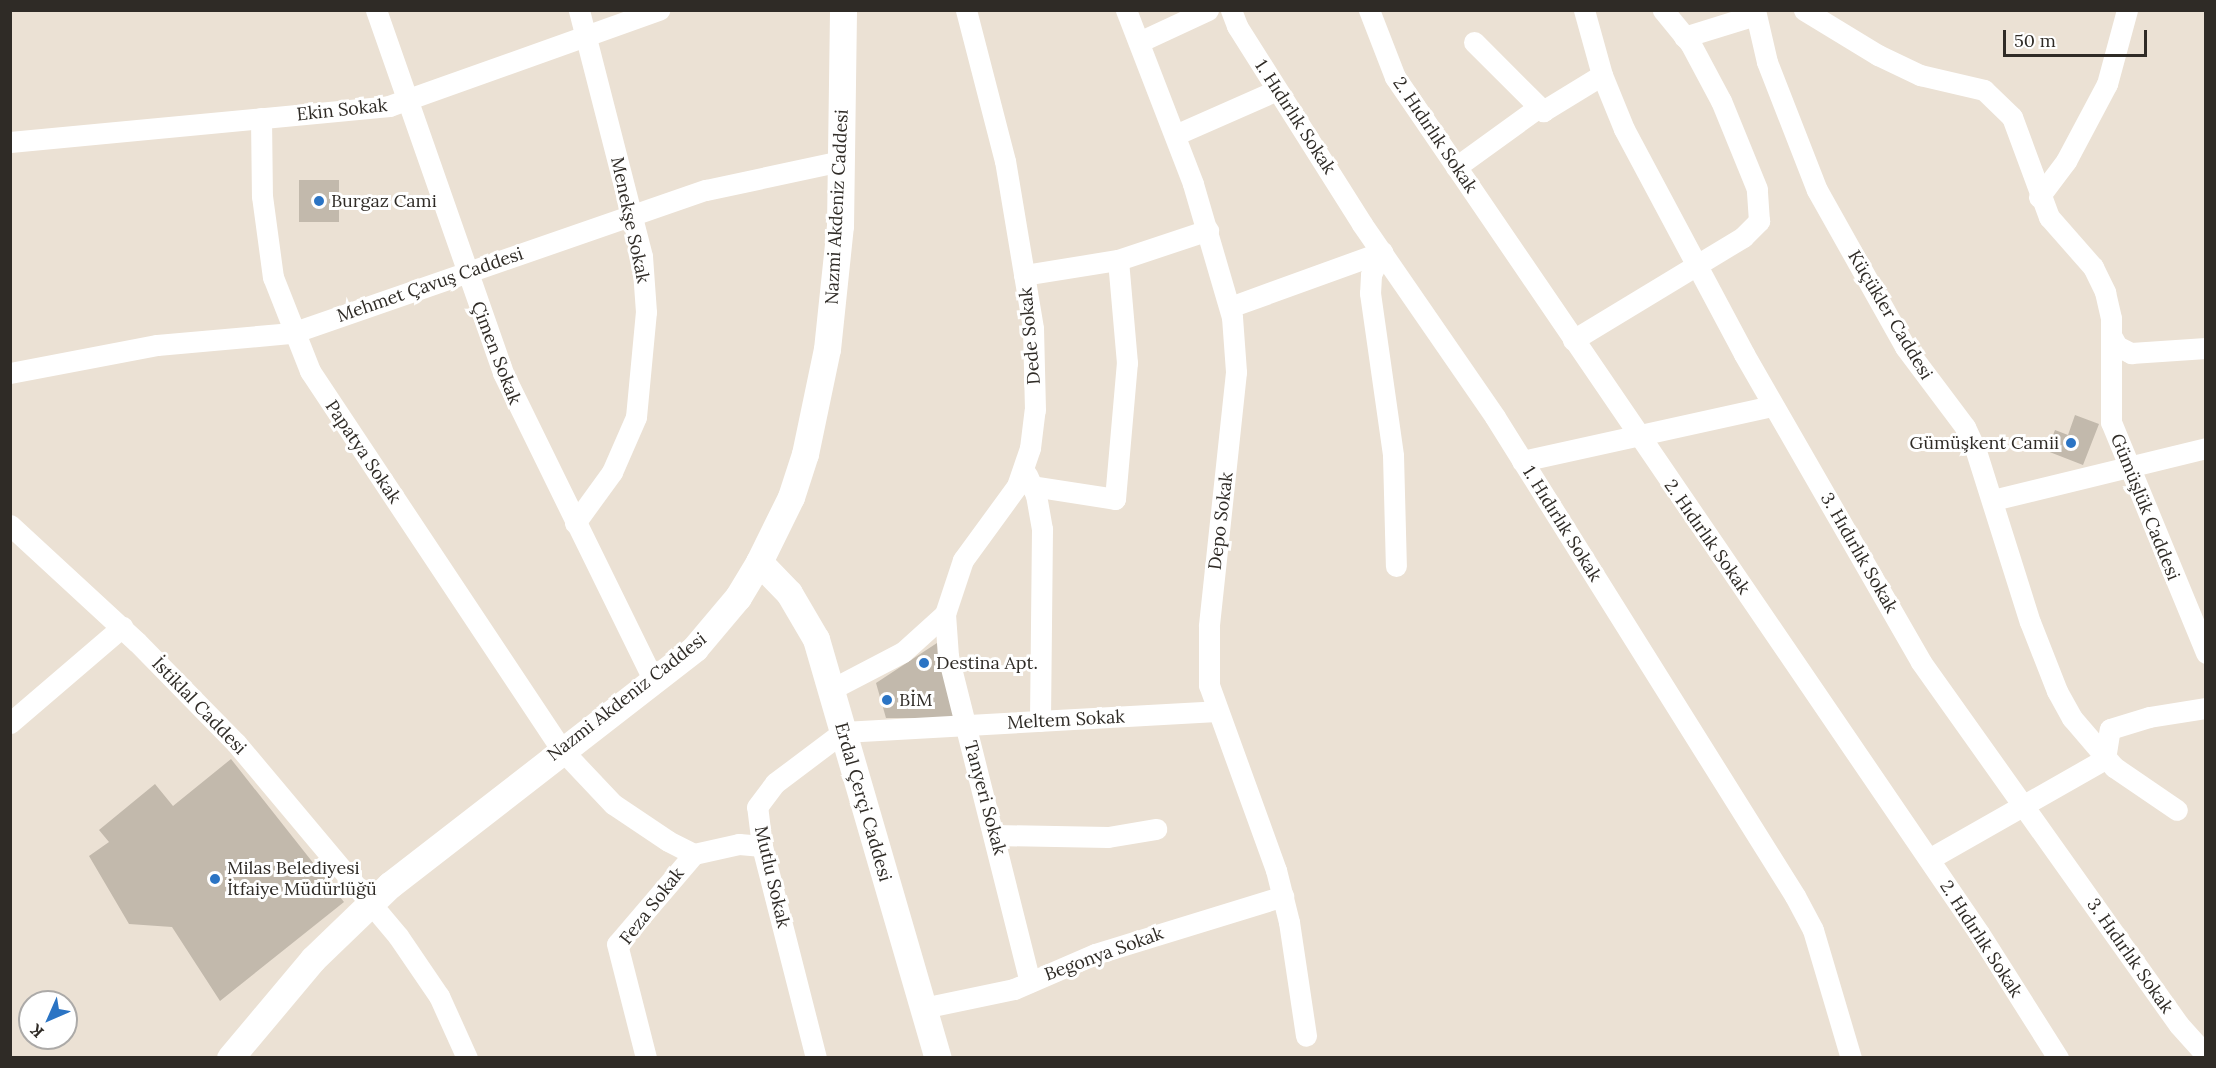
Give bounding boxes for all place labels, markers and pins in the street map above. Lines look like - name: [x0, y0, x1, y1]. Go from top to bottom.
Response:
- place label: Burgaz Cami: [331, 190, 437, 212]
- marker: Burgaz Cami: [312, 194, 326, 208]
- place label: Gümüşkent Camii: [1910, 432, 2059, 454]
- marker: Gümüşkent Camii: [2064, 436, 2078, 450]
- place label: Destina Apt.: [936, 652, 1038, 674]
- marker: Destina Apt.: [917, 656, 931, 670]
- place label: BİM: [899, 689, 933, 711]
- marker: BİM: [880, 693, 894, 707]
- place label: Milas Belediyesi İtfaiye Müdürlüğü: [227, 858, 377, 900]
- marker: Milas Belediyesi İtfaiye Müdürlüğü: [208, 872, 222, 886]

